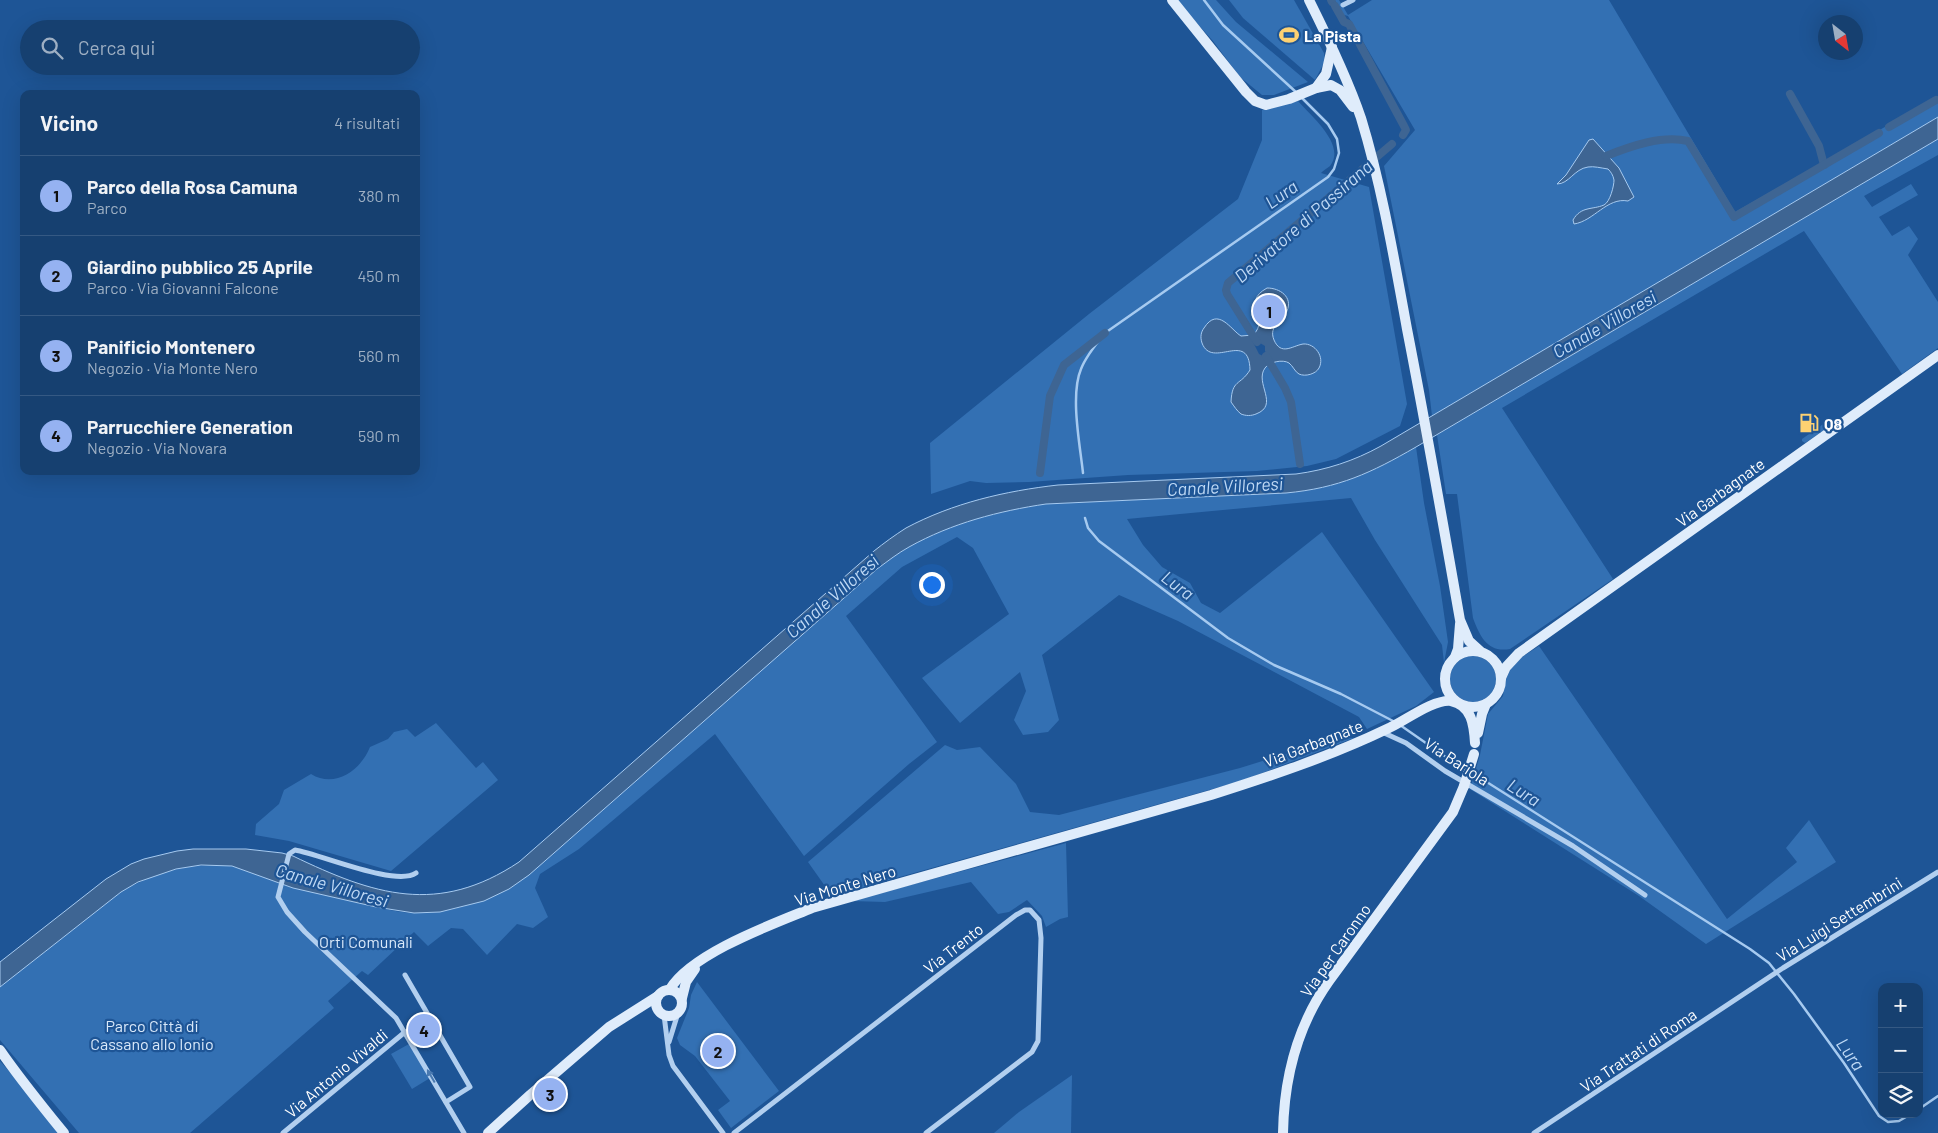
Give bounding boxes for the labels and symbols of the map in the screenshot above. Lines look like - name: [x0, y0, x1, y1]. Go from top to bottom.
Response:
- north arrow: [1818, 15, 1863, 60]
- sports icon: La Pista: [1278, 24, 1300, 46]
- place label: La Pista: [1304, 26, 1361, 45]
- water label: Derivatore di Passirana: [1229, 155, 1377, 287]
- water label: Lura: [1260, 175, 1302, 213]
- water label: Canale Villoresi: [1548, 285, 1660, 363]
- pin: 1: [1253, 292, 1285, 330]
- fuel station icon: Q8: [1798, 412, 1820, 434]
- place label: Q8: [1824, 414, 1842, 433]
- street label: Via Garbagnate: [1672, 453, 1768, 531]
- water label: Canale Villoresi: [1166, 472, 1284, 500]
- water label: Canale Villoresi: [781, 549, 883, 642]
- water label: Lura: [1157, 566, 1199, 604]
- your location: [919, 572, 945, 598]
- street label: Via Garbagnate: [1261, 715, 1365, 771]
- street label: Via Bariola: [1421, 733, 1493, 789]
- water label: Lura: [1503, 773, 1545, 811]
- water label: Canale Villoresi: [273, 858, 391, 912]
- street label: Via Monte Nero: [792, 861, 898, 909]
- street label: Via Luigi Settembrini: [1773, 873, 1905, 965]
- street label: Via per Caronno: [1296, 900, 1374, 1000]
- street label: Via Trento: [919, 919, 987, 977]
- park label: Orti Comunali: [319, 932, 413, 951]
- street label: Via Trattati di Roma: [1576, 1004, 1700, 1096]
- pin: 4: [408, 1011, 440, 1049]
- park label: Parco Città di Cassano allo Ionio: [90, 1016, 214, 1053]
- street label: Via Antonio Vivaldi: [281, 1025, 391, 1121]
- pin: 2: [702, 1032, 734, 1070]
- water label: Lura: [1832, 1033, 1870, 1075]
- one-way arrow: [427, 1068, 435, 1083]
- pin: 3: [534, 1075, 566, 1113]

